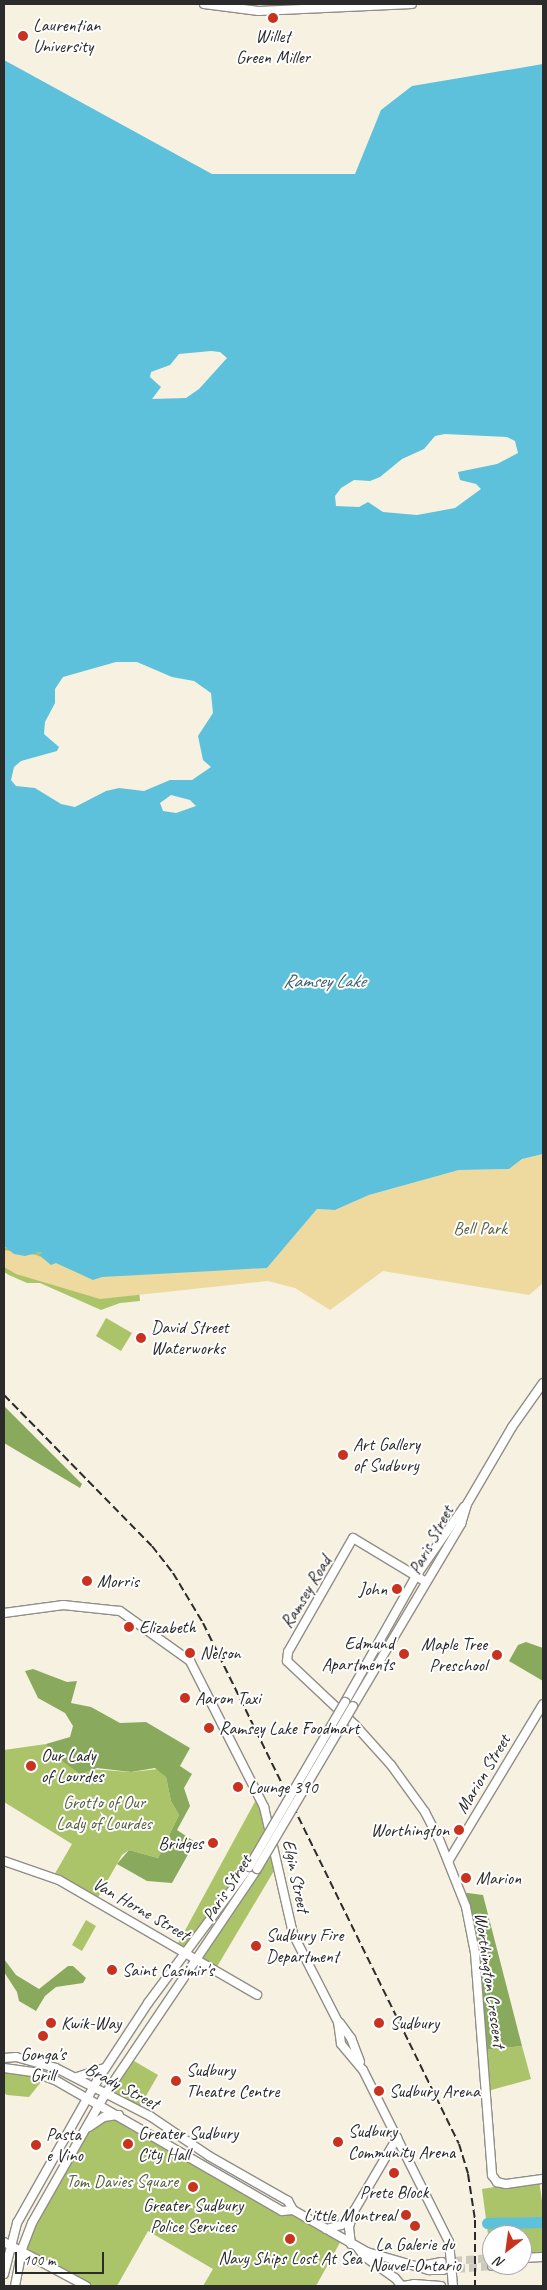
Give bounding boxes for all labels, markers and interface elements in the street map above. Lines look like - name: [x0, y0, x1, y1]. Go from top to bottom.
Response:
- marker: Willet Green Miller: [267, 12, 279, 24]
- place label: Laurentian University: [33, 15, 100, 58]
- place label: Willet Green Miller: [236, 26, 310, 68]
- marker: Laurentian University: [17, 30, 29, 42]
- water label: Ramsey Lake: [283, 971, 365, 993]
- park label: Bell Park: [453, 1217, 507, 1239]
- place label: David Street Waterworks: [151, 1317, 229, 1360]
- marker: David Street Waterworks: [135, 1332, 147, 1344]
- place label: Art Gallery of Sudbury: [353, 1434, 420, 1476]
- marker: Art Gallery of Sudbury: [337, 1449, 349, 1461]
- street label: Paris Street: [404, 1502, 458, 1578]
- street label: Ramsey Road: [276, 1552, 336, 1632]
- place label: Morris: [97, 1570, 139, 1592]
- marker: Morris: [81, 1575, 93, 1587]
- place label: John: [359, 1578, 387, 1600]
- marker: John: [391, 1583, 403, 1595]
- place label: Elizabeth: [139, 1616, 196, 1638]
- marker: Elizabeth: [123, 1621, 135, 1633]
- place label: Edmund Apartments: [322, 1633, 394, 1676]
- place label: Maple Tree Preschool: [421, 1634, 487, 1676]
- place label: Nelson: [200, 1642, 241, 1664]
- marker: Nelson: [184, 1647, 196, 1659]
- marker: Edmund Apartments: [398, 1648, 410, 1660]
- marker: Maple Tree Preschool: [491, 1649, 503, 1661]
- place label: Aaron Taxi: [195, 1687, 261, 1709]
- marker: Aaron Taxi: [179, 1692, 191, 1704]
- place label: Ramsey Lake Foodmart: [219, 1717, 360, 1739]
- marker: Ramsey Lake Foodmart: [203, 1722, 215, 1734]
- street label: Marion Street: [451, 1730, 515, 1818]
- place label: Our Lady of Lourdes: [41, 1745, 103, 1788]
- marker: Our Lady of Lourdes: [25, 1760, 37, 1772]
- place label: Lounge 390: [248, 1776, 318, 1798]
- marker: Lounge 390: [232, 1781, 244, 1793]
- park label: Grotto of Our Lady of Lourdes: [56, 1792, 152, 1835]
- place label: Worthington: [371, 1819, 449, 1841]
- marker: Worthington: [453, 1824, 465, 1836]
- place label: Bridges: [158, 1832, 203, 1854]
- marker: Bridges: [207, 1837, 219, 1849]
- street label: Elgin Street: [278, 1838, 314, 1914]
- street label: Paris Street: [198, 1851, 256, 1925]
- place label: Marion: [476, 1867, 521, 1889]
- street label: Van Horne Street: [89, 1872, 193, 1946]
- marker: Marion: [460, 1872, 472, 1884]
- street label: Worthington Crescent: [470, 1911, 510, 2049]
- place label: Sudbury Fire Department: [266, 1925, 344, 1968]
- marker: Sudbury Fire Department: [250, 1940, 262, 1952]
- place label: Saint Casimir's: [122, 1959, 215, 1981]
- marker: Saint Casimir's: [106, 1964, 118, 1976]
- place label: Kwik-Way: [61, 2012, 121, 2034]
- place label: Sudbury: [390, 2012, 439, 2034]
- marker: Sudbury: [372, 2016, 386, 2030]
- marker: Kwik-Way: [45, 2017, 57, 2029]
- marker: Gonga's Grill: [37, 2030, 49, 2042]
- place label: Gonga's Grill: [20, 2044, 66, 2086]
- street label: Brady Street: [81, 2058, 163, 2114]
- place label: Sudbury Theatre Centre: [186, 2060, 279, 2102]
- marker: Sudbury Theatre Centre: [170, 2075, 182, 2087]
- place label: Sudbury Arena: [389, 2080, 479, 2102]
- marker: Sudbury Arena: [373, 2085, 385, 2097]
- place label: Sudbury Community Arena: [348, 2121, 455, 2164]
- place label: Greater Sudbury City Hall: [138, 2123, 238, 2166]
- place label: Pasta e Vino: [46, 2124, 83, 2166]
- marker: Sudbury Community Arena: [332, 2136, 344, 2148]
- marker: Greater Sudbury City Hall: [122, 2138, 134, 2150]
- marker: Pasta e Vino: [30, 2139, 42, 2151]
- marker: Prete Block: [388, 2167, 400, 2179]
- park label: Tom Davies Square: [66, 2170, 178, 2192]
- marker: Greater Sudbury Police Services: [187, 2181, 199, 2193]
- place label: Prete Block: [360, 2181, 428, 2203]
- place label: Greater Sudbury Police Services: [143, 2195, 243, 2238]
- place label: Little Montreal: [303, 2204, 396, 2226]
- marker: Little Montreal: [400, 2209, 412, 2221]
- marker: La Galerie du Nouvel-Ontario: [409, 2220, 421, 2232]
- north arrow: [482, 2225, 532, 2275]
- marker: Navy Ships Lost At Sea: [284, 2233, 296, 2245]
- place label: La Galerie du Nouvel-Ontario: [369, 2234, 461, 2276]
- scale bar: [18, 2242, 106, 2274]
- place label: Navy Ships Lost At Sea: [218, 2247, 362, 2269]
- text: 100 m: [23, 2251, 55, 2270]
- text: N: [492, 2253, 508, 2272]

